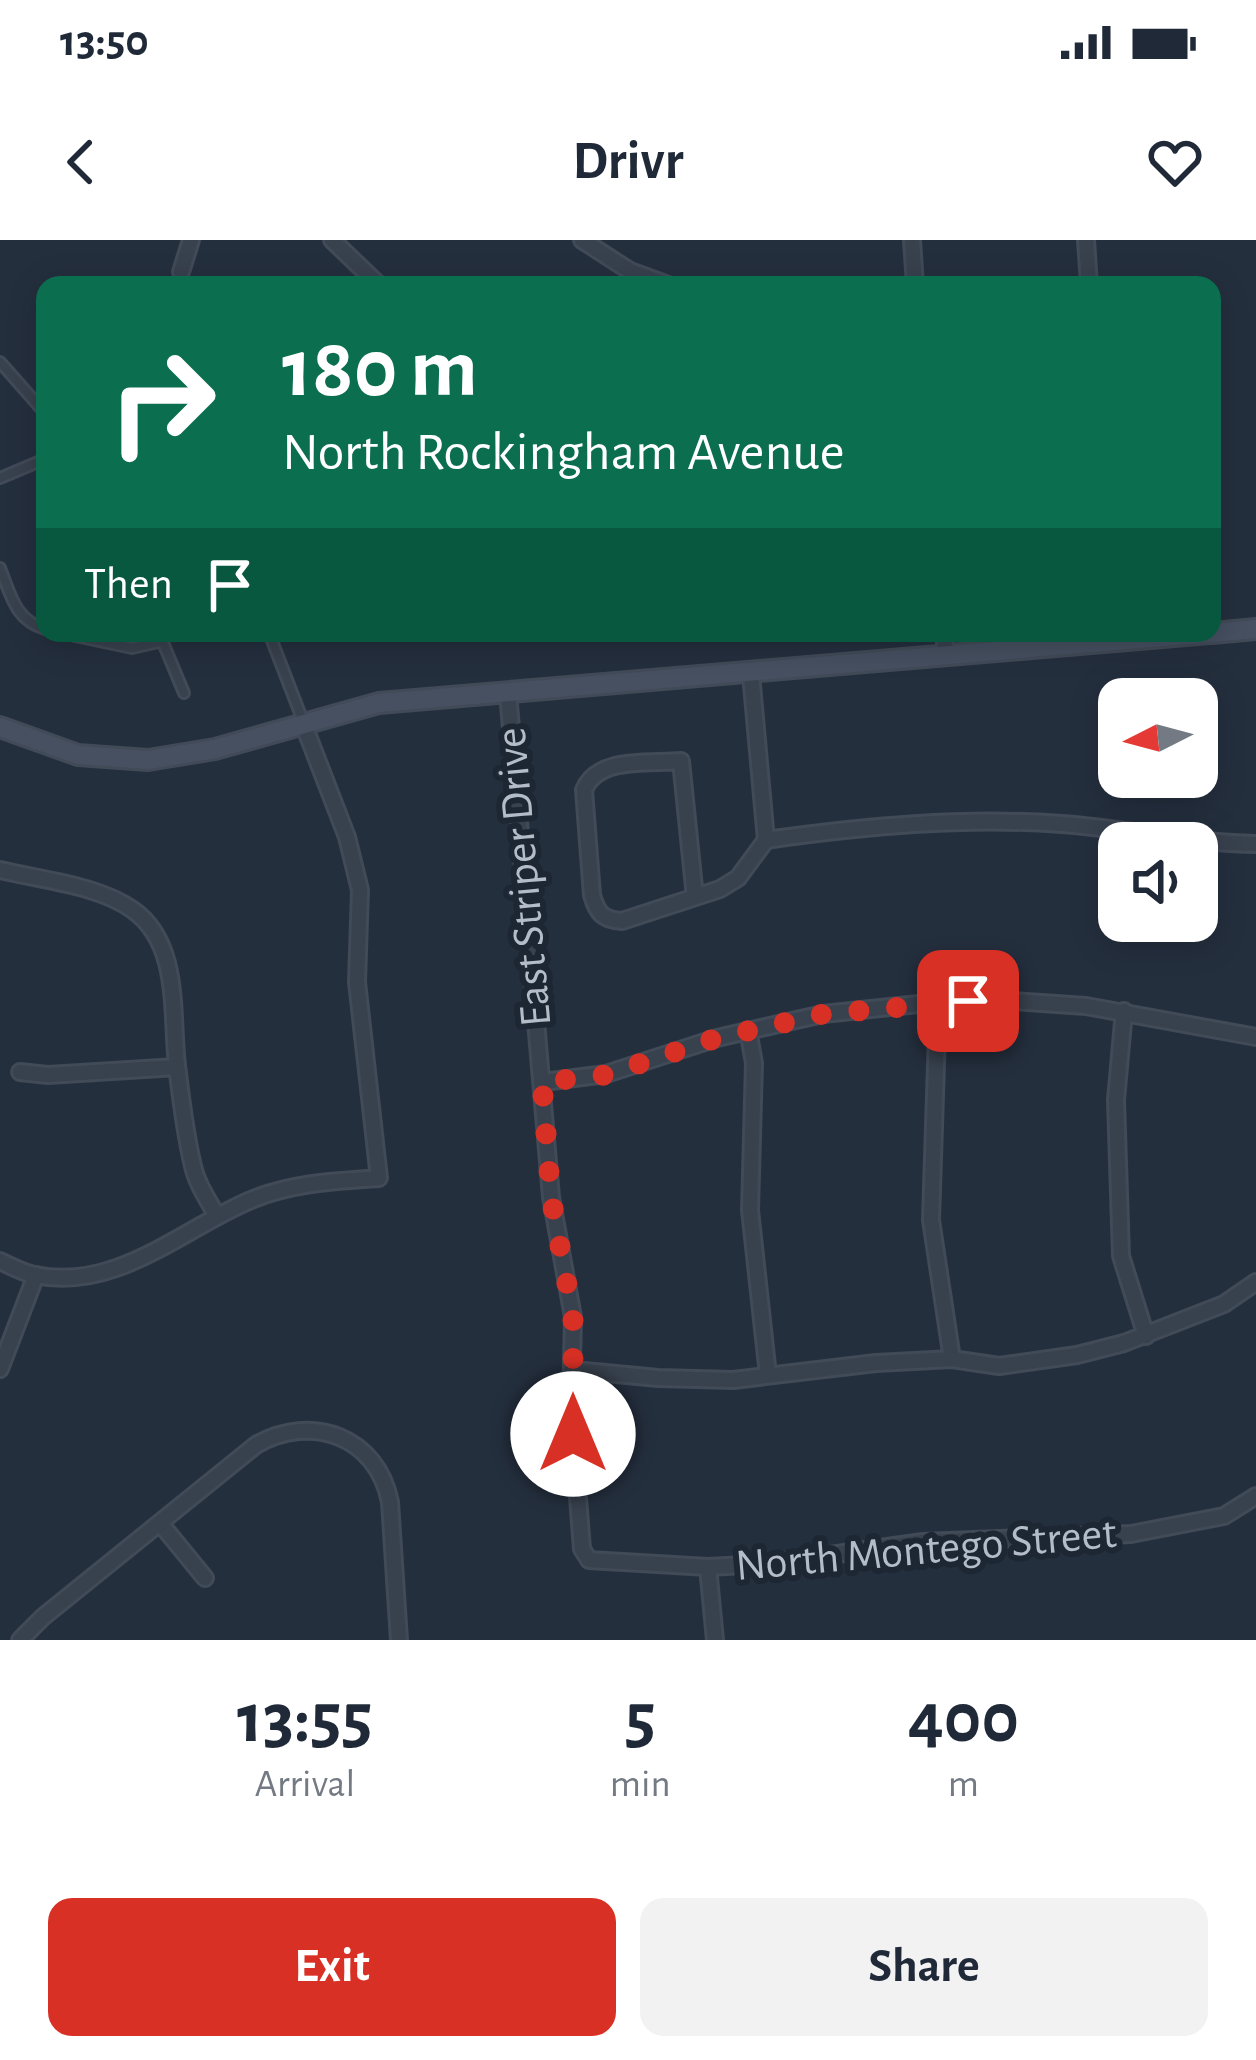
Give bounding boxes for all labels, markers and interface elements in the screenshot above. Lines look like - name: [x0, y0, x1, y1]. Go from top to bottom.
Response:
- text: 13:50: [60, 19, 149, 64]
- icon: back: [48, 129, 114, 195]
- icon: heart: [1142, 129, 1208, 195]
- text: Drivr: [573, 135, 683, 189]
- icon: right: [84, 324, 240, 480]
- text: 180 m: [282, 328, 478, 412]
- text: North Rockingham Avenue: [282, 426, 845, 480]
- icon: arrive: [197, 552, 263, 618]
- text: Then: [84, 562, 173, 607]
- north arrow: [1098, 678, 1218, 798]
- map controls: [1098, 678, 1218, 942]
- street label: East Striper Drive: [489, 725, 559, 1029]
- button: sound: [1098, 822, 1218, 942]
- pin: [917, 950, 1019, 1052]
- icon: arrive: [935, 968, 1001, 1034]
- position arrow: [510, 1371, 636, 1497]
- street label: North Montego Street: [734, 1511, 1118, 1589]
- text: 13:55: [237, 1683, 373, 1755]
- text: 5: [625, 1683, 656, 1755]
- text: 400: [908, 1683, 1019, 1755]
- text: Arrival: [255, 1765, 355, 1804]
- text: min: [610, 1765, 671, 1804]
- text: m: [948, 1765, 979, 1804]
- button: Exit: [48, 1898, 616, 2036]
- button: Share: [640, 1898, 1208, 2036]

